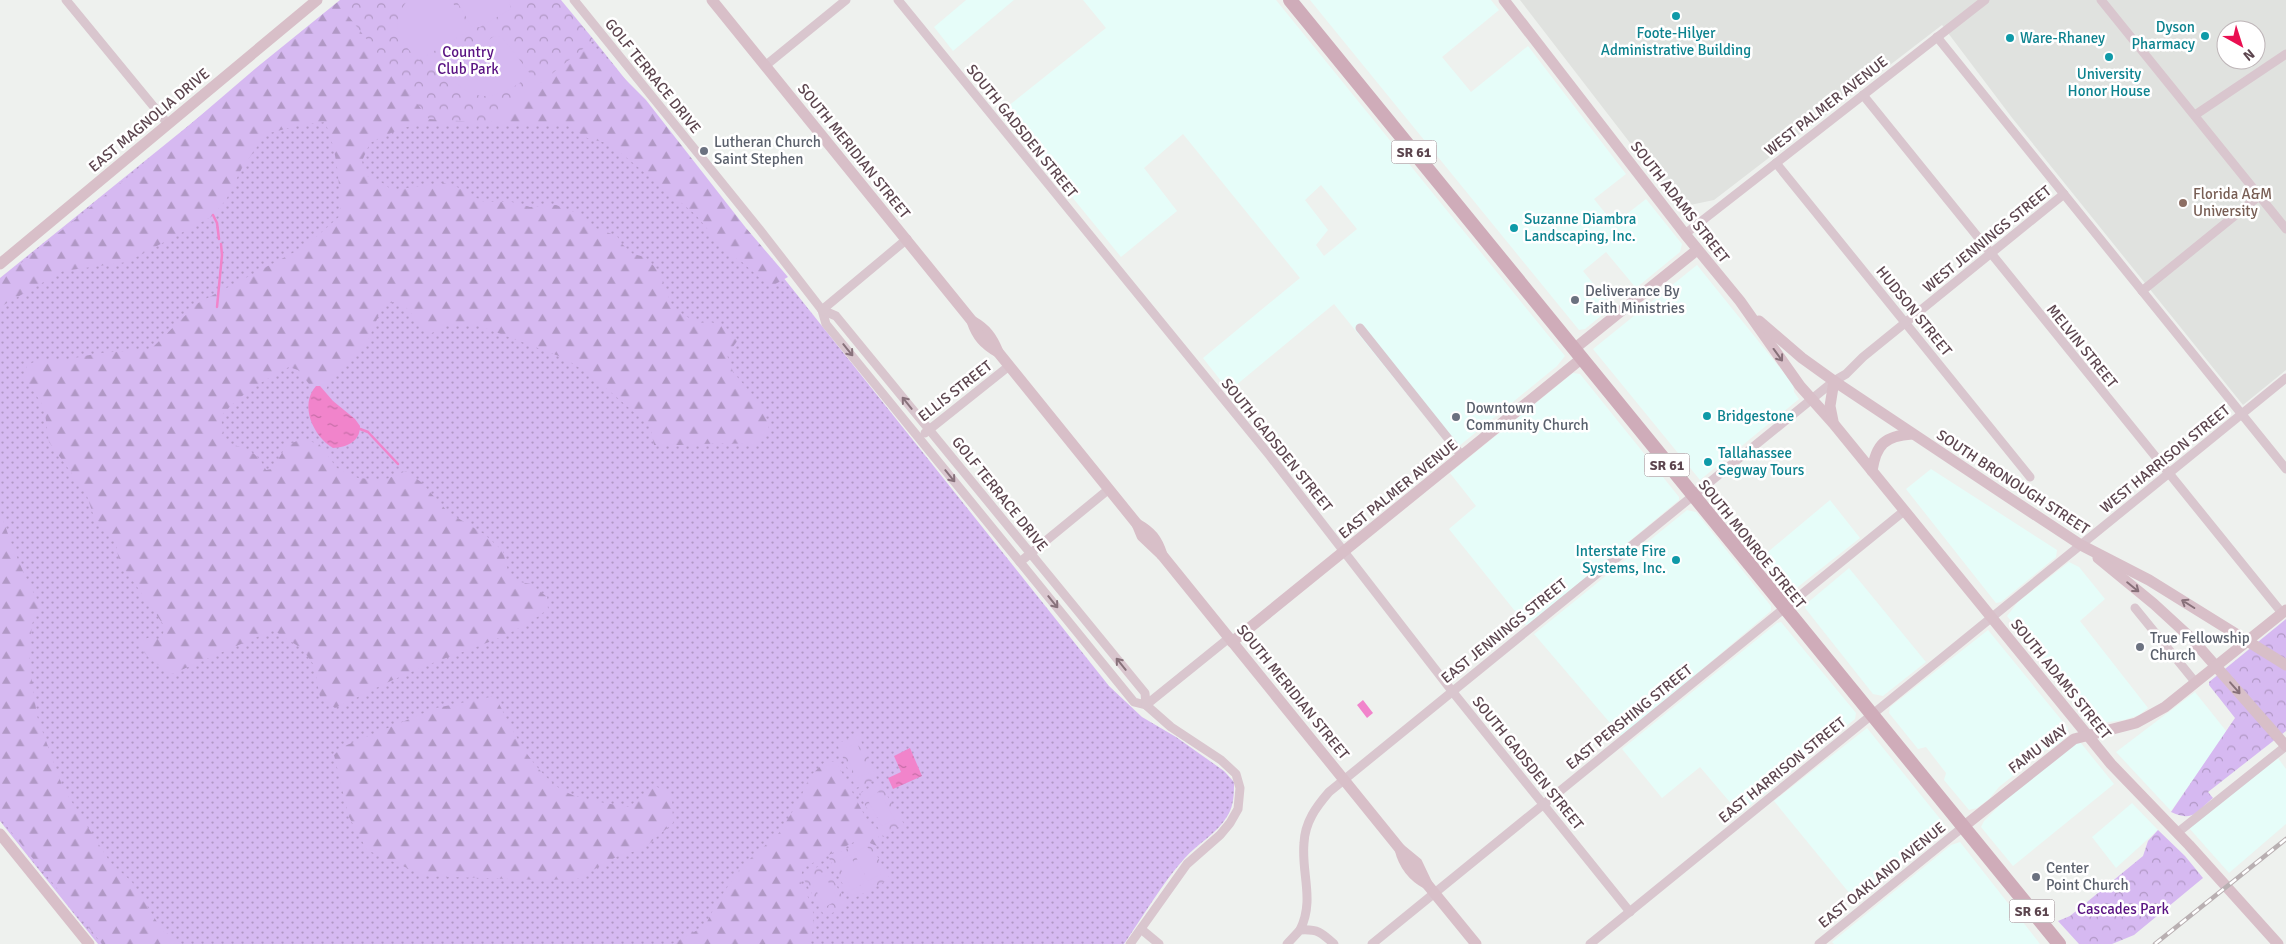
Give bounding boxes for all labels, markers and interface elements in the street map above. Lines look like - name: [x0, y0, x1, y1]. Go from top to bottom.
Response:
- marker: Foote-Hilyer Administrative Building: [1670, 10, 1682, 22]
- street label: GOLF TERRACE DRIVE: [601, 15, 705, 137]
- place label: Dyson Pharmacy: [2132, 18, 2195, 53]
- north arrow: [2216, 20, 2266, 70]
- place label: Foote-Hilyer Administrative Building: [1601, 24, 1751, 59]
- place label: Ware-Rhaney: [2020, 29, 2105, 47]
- marker: Dyson Pharmacy: [2199, 30, 2211, 42]
- marker: Ware-Rhaney: [2004, 32, 2016, 44]
- park label: Country Club Park: [437, 43, 499, 78]
- text: N: [2240, 45, 2258, 64]
- marker: University Honor House: [2103, 51, 2115, 63]
- street label: WEST PALMER AVENUE: [1761, 52, 1891, 160]
- street label: SOUTH GADSDEN STREET: [963, 61, 1082, 202]
- street label: EAST MAGNOLIA DRIVE: [85, 64, 213, 176]
- place label: University Honor House: [2068, 65, 2150, 100]
- street label: SOUTH MERIDIAN STREET: [794, 80, 914, 223]
- place label: Lutheran Church Saint Stephen: [714, 133, 821, 168]
- street label: SOUTH ADAMS STREET: [1627, 138, 1733, 267]
- road number: SR 61: [1392, 140, 1436, 163]
- marker: Lutheran Church Saint Stephen: [698, 145, 710, 157]
- street label: WEST JENNINGS STREET: [1919, 181, 2055, 296]
- place label: Florida A&M University: [2193, 185, 2272, 220]
- marker: Florida A&M University: [2177, 197, 2189, 209]
- place label: Suzanne Diambra Landscaping, Inc.: [1524, 210, 1636, 245]
- marker: Suzanne Diambra Landscaping, Inc.: [1508, 222, 1520, 234]
- street label: HUDSON STREET: [1872, 263, 1956, 360]
- place label: Deliverance By Faith Ministries: [1585, 282, 1685, 317]
- marker: Deliverance By Faith Ministries: [1569, 294, 1581, 306]
- street label: MELVIN STREET: [2043, 301, 2122, 392]
- one-way arrow: [842, 343, 853, 356]
- one-way arrow: [1772, 348, 1783, 361]
- street label: ELLIS STREET: [915, 356, 996, 425]
- street label: SOUTH GADSDEN STREET: [1218, 375, 1337, 516]
- one-way arrow: [902, 397, 913, 410]
- place label: Downtown Community Church: [1466, 399, 1589, 434]
- street label: WEST HARRISON STREET: [2096, 401, 2234, 517]
- place label: Bridgestone: [1717, 407, 1794, 425]
- marker: Bridgestone: [1701, 410, 1713, 422]
- marker: Downtown Community Church: [1450, 411, 1462, 423]
- street label: SOUTH BRONOUGH STREET: [1933, 426, 2093, 538]
- street label: GOLF TERRACE DRIVE: [948, 433, 1052, 555]
- street label: EAST PALMER AVENUE: [1335, 435, 1461, 543]
- place label: Tallahassee Segway Tours: [1718, 444, 1805, 479]
- road number: SR 61: [1644, 454, 1690, 476]
- marker: Tallahassee Segway Tours: [1702, 456, 1714, 468]
- one-way arrow: [945, 469, 956, 482]
- street label: SOUTH MONROE STREET: [1695, 476, 1810, 612]
- place label: Interstate Fire Systems, Inc.: [1575, 542, 1666, 577]
- marker: Interstate Fire Systems, Inc.: [1670, 554, 1682, 566]
- street label: EAST JENNINGS STREET: [1438, 574, 1571, 687]
- one-way arrow: [2126, 581, 2139, 592]
- one-way arrow: [1047, 595, 1058, 608]
- one-way arrow: [2182, 598, 2196, 608]
- street label: SOUTH ADAMS STREET: [2007, 615, 2115, 743]
- street label: SOUTH MERIDIAN STREET: [1233, 621, 1353, 764]
- place label: True Fellowship Church: [2150, 629, 2250, 664]
- marker: True Fellowship Church: [2134, 641, 2146, 653]
- one-way arrow: [1116, 658, 1127, 671]
- street label: EAST PERSHING STREET: [1562, 660, 1696, 773]
- one-way arrow: [2229, 681, 2241, 694]
- street label: SOUTH GADSDEN STREET: [1469, 693, 1588, 834]
- street label: EAST HARRISON STREET: [1715, 713, 1850, 827]
- street label: FAMU WAY: [2005, 721, 2072, 777]
- street label: EAST OAKLAND AVENUE: [1815, 818, 1949, 932]
- place label: Center Point Church: [2046, 859, 2129, 894]
- marker: Center Point Church: [2030, 871, 2042, 883]
- road number: SR 61: [2010, 899, 2054, 922]
- park label: Cascades Park: [2077, 900, 2169, 918]

